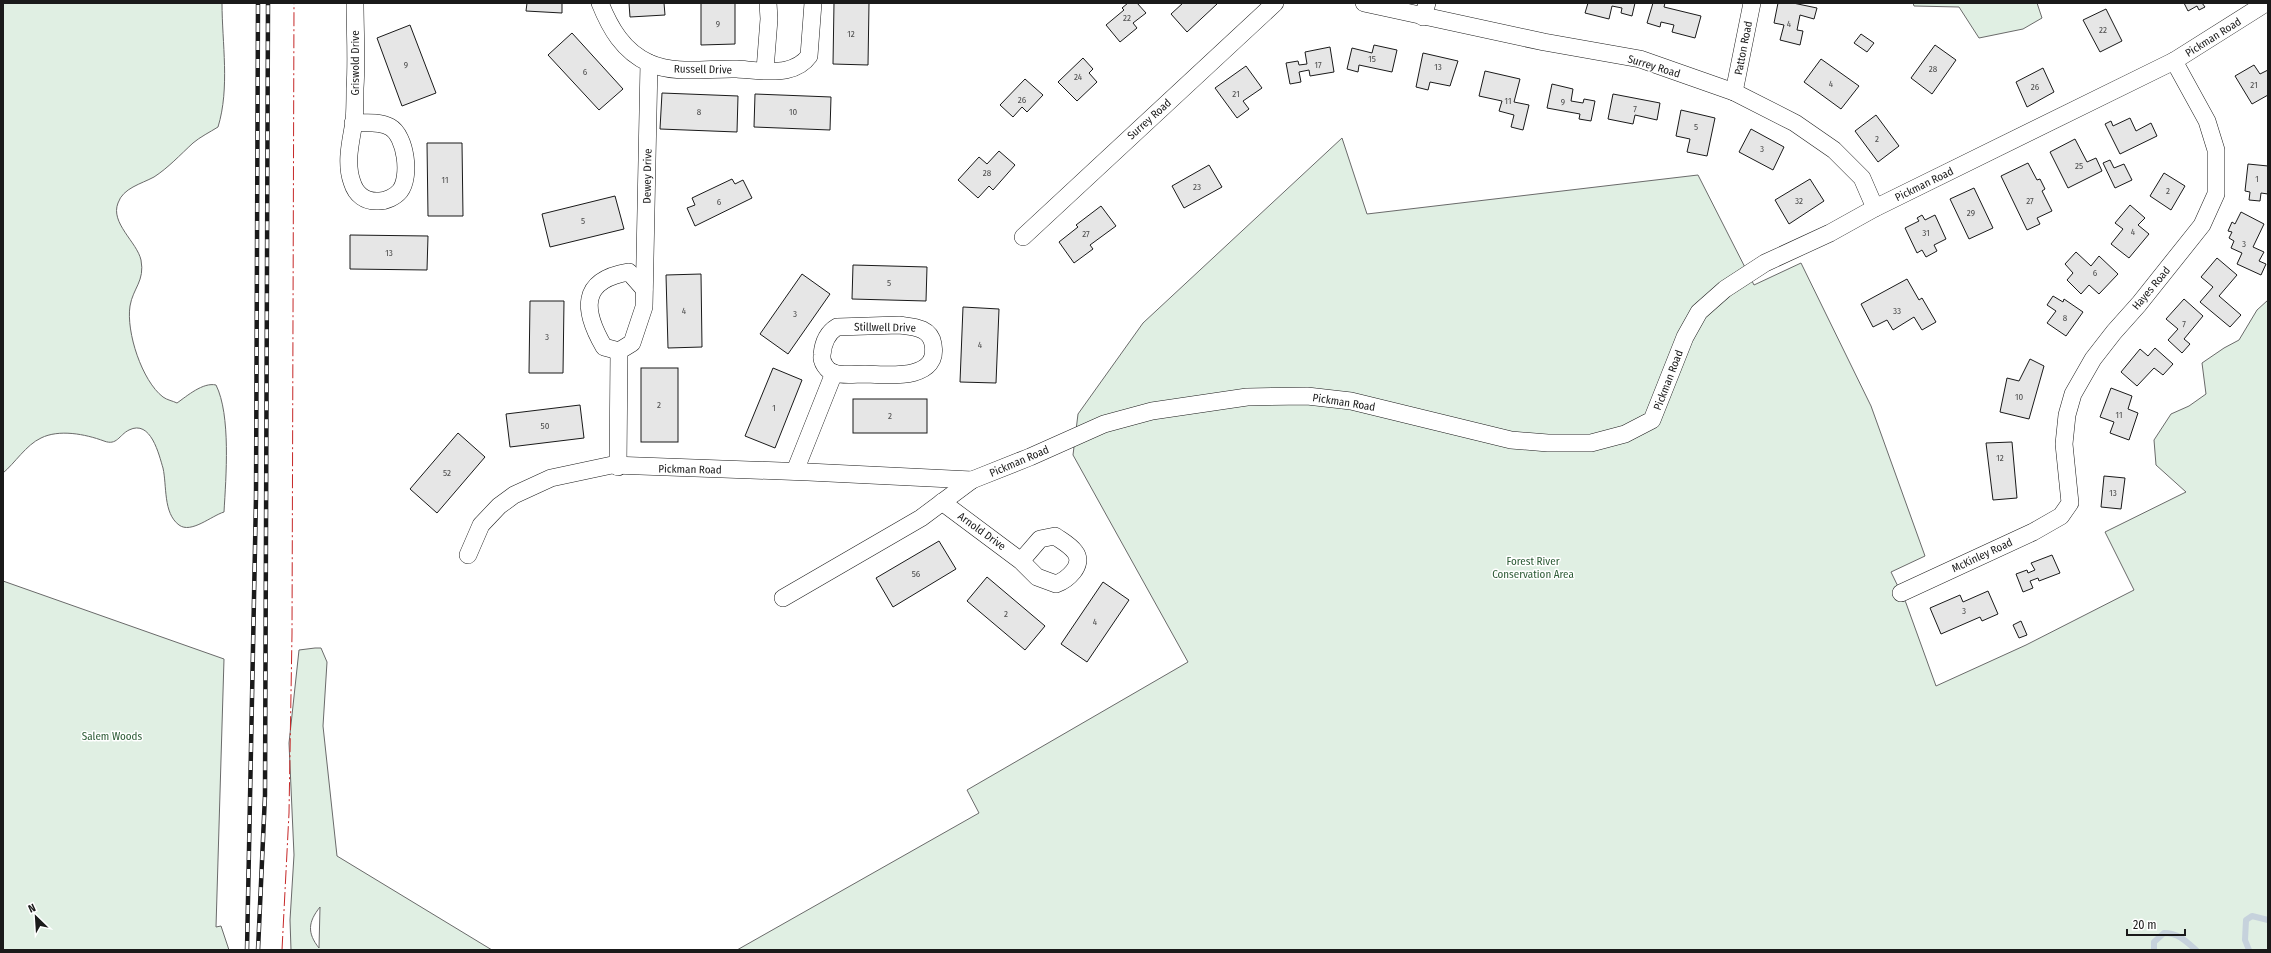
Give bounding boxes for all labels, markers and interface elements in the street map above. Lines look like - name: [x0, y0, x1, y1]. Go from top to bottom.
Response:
- house number: 22: [1123, 13, 1131, 23]
- street label: Pickman Road: [2183, 15, 2244, 60]
- house number: 9: [716, 19, 720, 29]
- house number: 4: [1787, 19, 1792, 29]
- street label: Patton Road: [1732, 20, 1755, 76]
- house number: 22: [2099, 25, 2107, 35]
- house number: 12: [847, 29, 855, 39]
- street label: Griswold Drive: [349, 30, 362, 96]
- street label: Surrey Road: [1626, 52, 1682, 81]
- house number: 15: [1368, 54, 1376, 64]
- house number: 9: [404, 60, 408, 70]
- house number: 17: [1314, 60, 1322, 70]
- street label: Russell Drive: [674, 62, 732, 77]
- house number: 13: [1434, 62, 1442, 72]
- house number: 28: [1929, 64, 1938, 74]
- house number: 6: [583, 67, 588, 77]
- house number: 24: [1074, 72, 1083, 82]
- house number: 4: [1829, 79, 1834, 89]
- house number: 21: [2250, 80, 2258, 90]
- house number: 26: [2031, 82, 2040, 92]
- house number: 21: [1232, 89, 1240, 99]
- house number: 26: [1018, 95, 1027, 105]
- street label: Surrey Road: [1125, 96, 1174, 142]
- house number: 11: [1505, 96, 1511, 106]
- house number: 9: [1561, 97, 1565, 107]
- house number: 7: [1633, 104, 1637, 114]
- house number: 8: [697, 107, 702, 117]
- house number: 10: [789, 107, 797, 117]
- house number: 5: [1694, 122, 1698, 132]
- house number: 2: [1875, 134, 1879, 144]
- house number: 3: [1760, 144, 1764, 154]
- street label: Dewey Drive: [641, 148, 654, 204]
- house number: 25: [2075, 161, 2083, 171]
- street label: Pickman Road: [1893, 165, 1956, 204]
- house number: 28: [983, 168, 992, 178]
- house number: 1: [2255, 174, 2259, 184]
- house number: 11: [442, 175, 448, 185]
- house number: 23: [1193, 182, 1201, 192]
- house number: 2: [2166, 186, 2170, 196]
- house number: 32: [1795, 196, 1803, 206]
- house number: 27: [2026, 196, 2034, 206]
- house number: 6: [717, 197, 722, 207]
- house number: 29: [1967, 208, 1975, 218]
- house number: 5: [581, 216, 585, 226]
- house number: 4: [2131, 227, 2136, 237]
- house number: 31: [1922, 228, 1930, 238]
- house number: 27: [1082, 229, 1090, 239]
- house number: 3: [2242, 239, 2246, 249]
- house number: 13: [385, 248, 393, 258]
- street label: Hayes Road: [2130, 264, 2173, 313]
- house number: 6: [2093, 268, 2098, 278]
- house number: 5: [887, 278, 891, 288]
- house number: 4: [682, 306, 687, 316]
- house number: 33: [1893, 306, 1901, 316]
- house number: 3: [793, 309, 797, 319]
- house number: 8: [2063, 313, 2068, 323]
- house number: 7: [2182, 319, 2186, 329]
- street label: Stillwell Drive: [854, 320, 916, 335]
- house number: 3: [545, 332, 549, 342]
- house number: 4: [978, 340, 983, 350]
- street label: Pickman Road: [1651, 348, 1686, 412]
- street label: Pickman Road: [1312, 391, 1376, 414]
- house number: 10: [2015, 392, 2023, 402]
- house number: 2: [657, 400, 661, 410]
- house number: 1: [772, 403, 776, 413]
- house number: 11: [2116, 410, 2122, 420]
- house number: 2: [888, 411, 892, 421]
- house number: 50: [541, 421, 550, 431]
- street label: Pickman Road: [987, 443, 1051, 480]
- house number: 12: [1996, 453, 2004, 463]
- street label: Pickman Road: [658, 462, 722, 477]
- house number: 52: [443, 468, 451, 478]
- house number: 13: [2109, 488, 2117, 498]
- street label: Arnold Drive: [955, 510, 1008, 553]
- street label: McKinley Road: [1950, 536, 2015, 575]
- park label: Forest River Conservation Area: [1492, 555, 1574, 581]
- house number: 56: [912, 569, 921, 579]
- house number: 3: [1962, 606, 1966, 616]
- house number: 2: [1004, 609, 1008, 619]
- house number: 4: [1093, 617, 1098, 627]
- park label: Salem Woods: [82, 730, 142, 743]
- north arrow: [16, 897, 56, 937]
- text: N: [26, 901, 38, 916]
- scale bar: [2127, 911, 2185, 937]
- text: 20 m: [2133, 918, 2157, 932]

